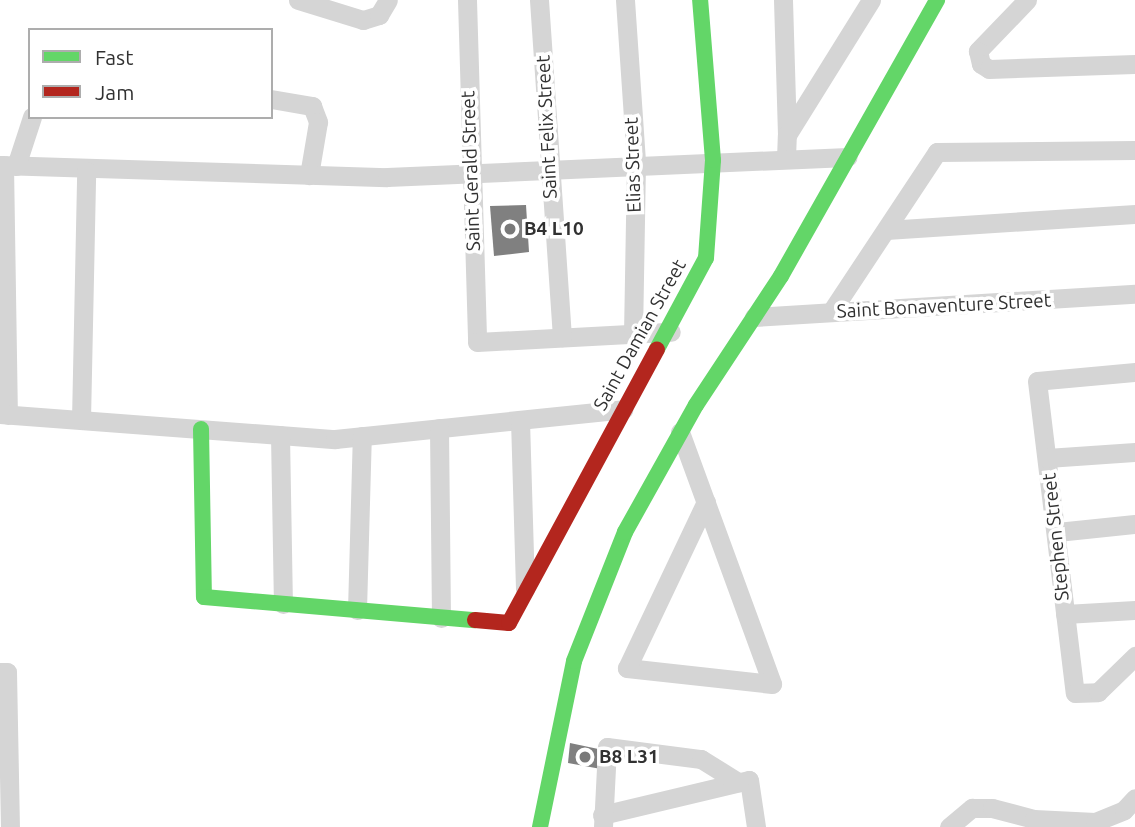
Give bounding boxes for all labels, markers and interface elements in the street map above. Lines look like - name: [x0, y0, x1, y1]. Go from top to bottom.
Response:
- legend: [28, 28, 273, 119]
- text: Fast: [95, 45, 133, 69]
- street label: Saint Felix Street: [532, 54, 562, 200]
- text: Jam: [95, 80, 134, 104]
- street label: Saint Gerald Street: [457, 90, 485, 252]
- street label: Elias Street: [620, 117, 646, 213]
- place label: B4 L10: [524, 218, 584, 240]
- marker: B4 L10: [502, 221, 518, 237]
- street label: Saint Damian Street: [589, 255, 691, 415]
- street label: Saint Bonaventure Street: [836, 289, 1052, 323]
- street label: Stephen Street: [1038, 472, 1074, 602]
- place label: B8 L31: [599, 746, 659, 768]
- marker: B8 L31: [577, 749, 593, 765]

